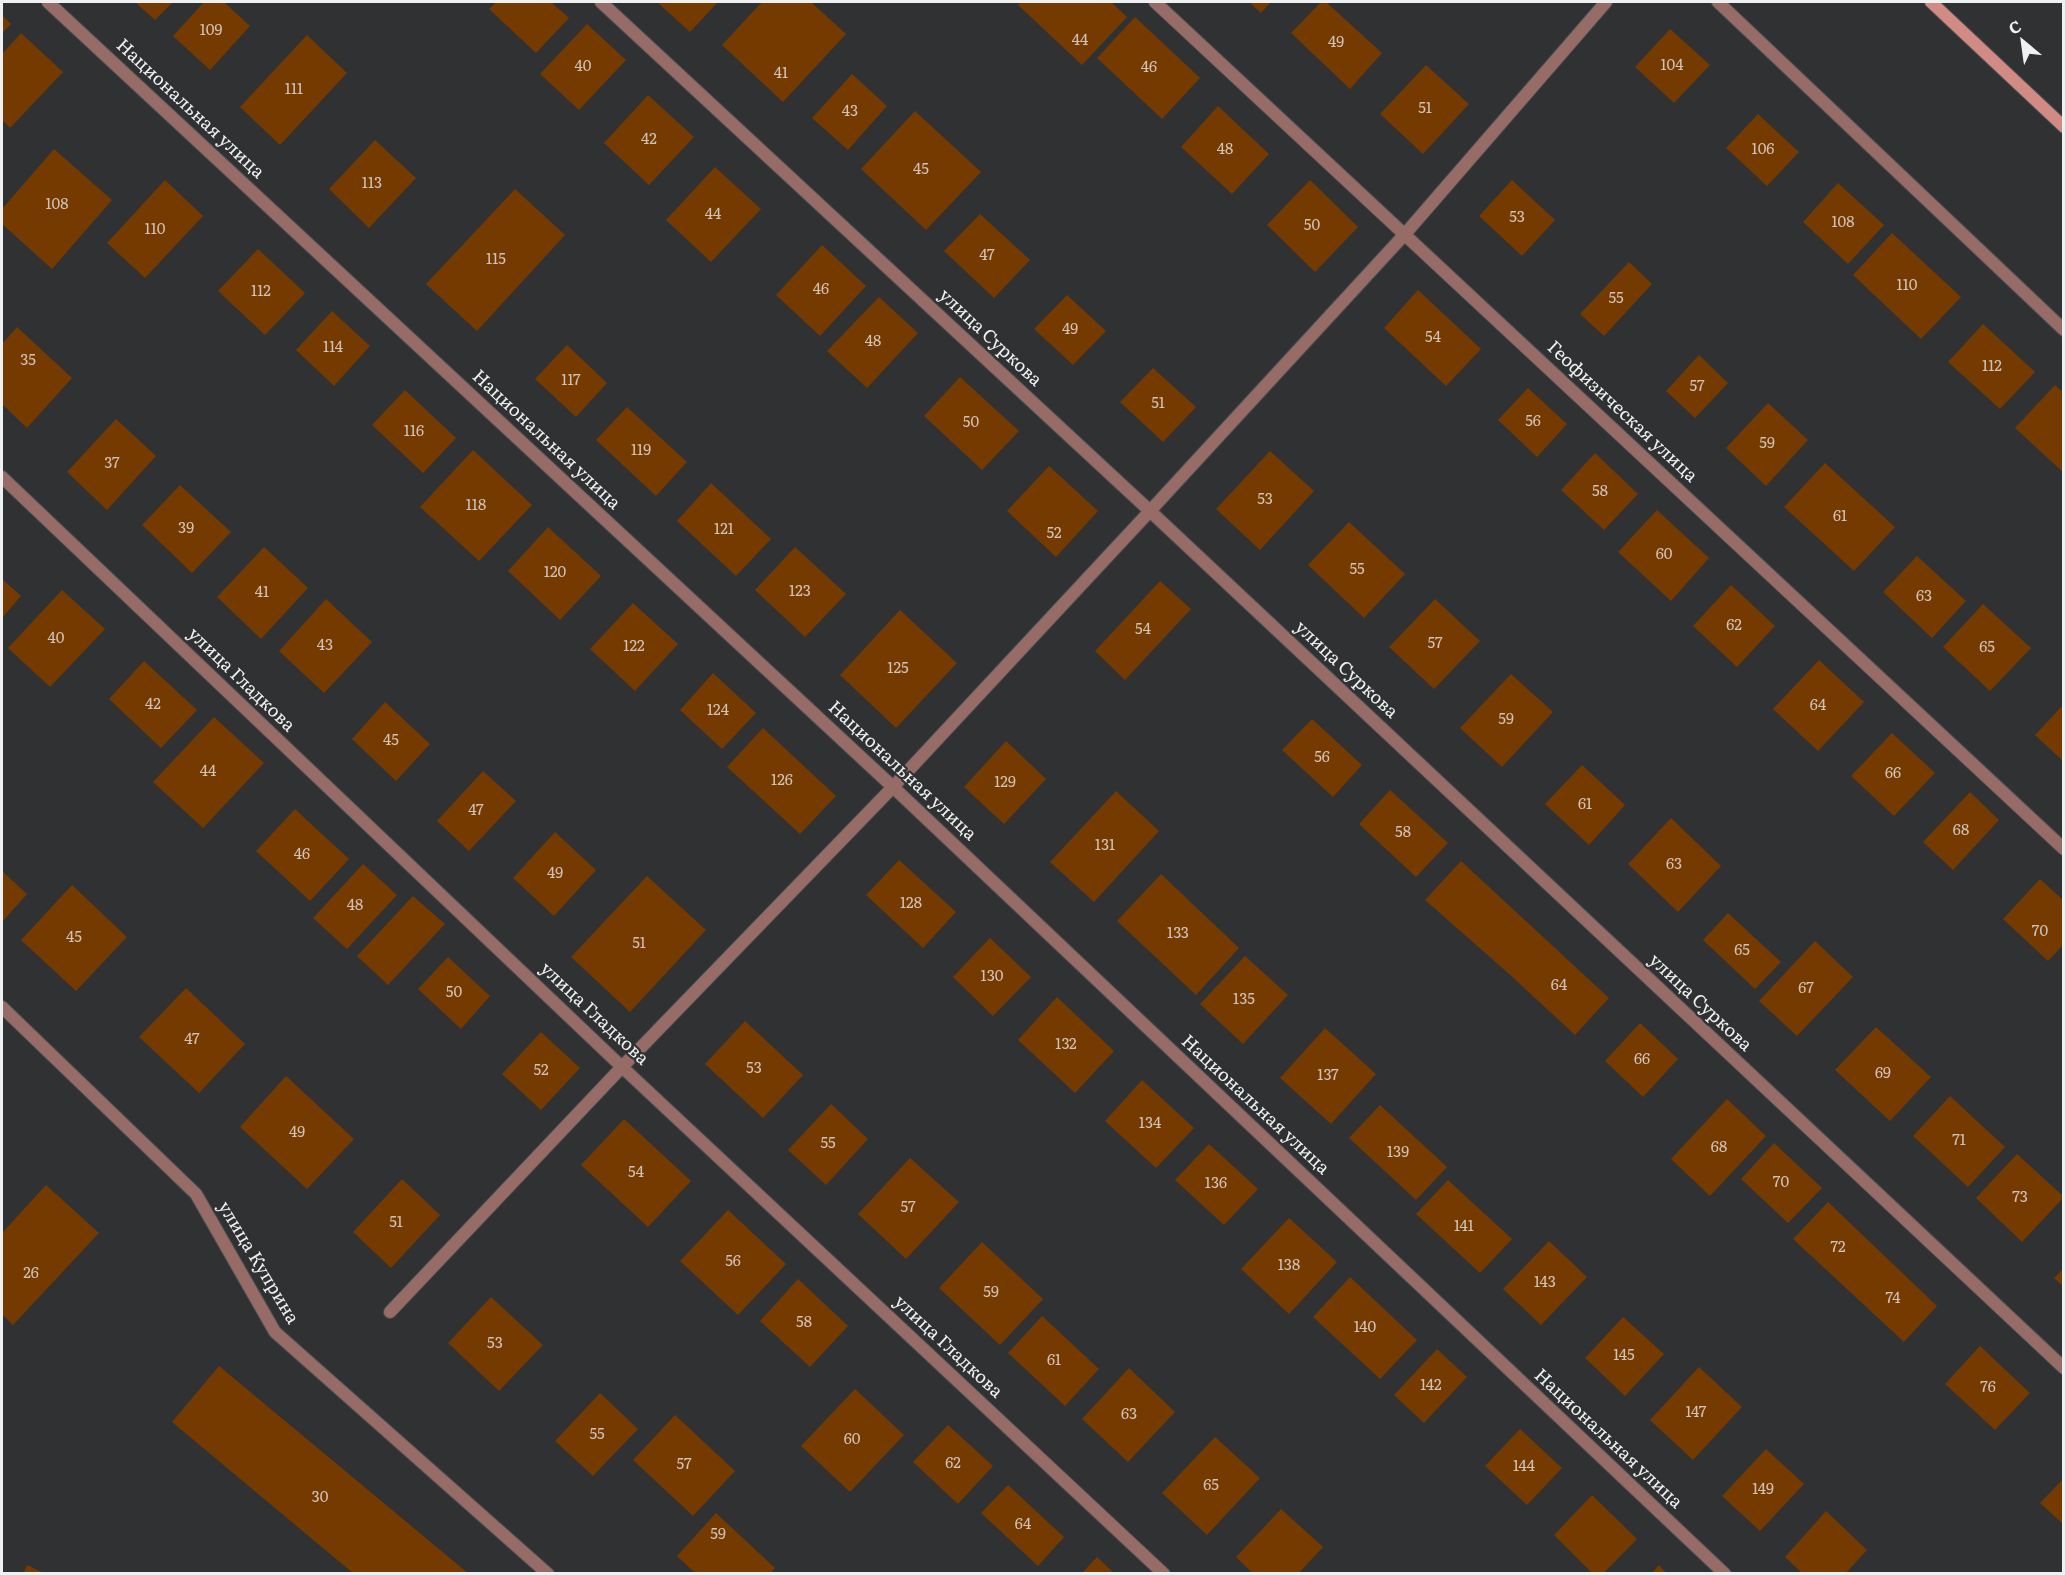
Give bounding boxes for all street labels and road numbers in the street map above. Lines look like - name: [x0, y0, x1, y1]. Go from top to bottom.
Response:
- street label: Национальная улица: [111, 35, 269, 183]
- street label: улица Суркова: [934, 285, 1046, 391]
- street label: Геофизическая улица: [1543, 337, 1701, 487]
- street label: Национальная улица: [467, 366, 625, 514]
- street label: улица Суркова: [1290, 617, 1402, 723]
- street label: улица Гладкова: [183, 623, 299, 737]
- street label: Национальная улица: [823, 697, 981, 845]
- street label: улица Суркова: [1644, 950, 1756, 1056]
- street label: улица Гладкова: [535, 958, 653, 1070]
- street label: Национальная улица: [1176, 1031, 1334, 1179]
- street label: улица Куприна: [213, 1198, 303, 1328]
- street label: улица Гладкова: [889, 1291, 1007, 1403]
- street label: Национальная улица: [1529, 1365, 1687, 1513]

